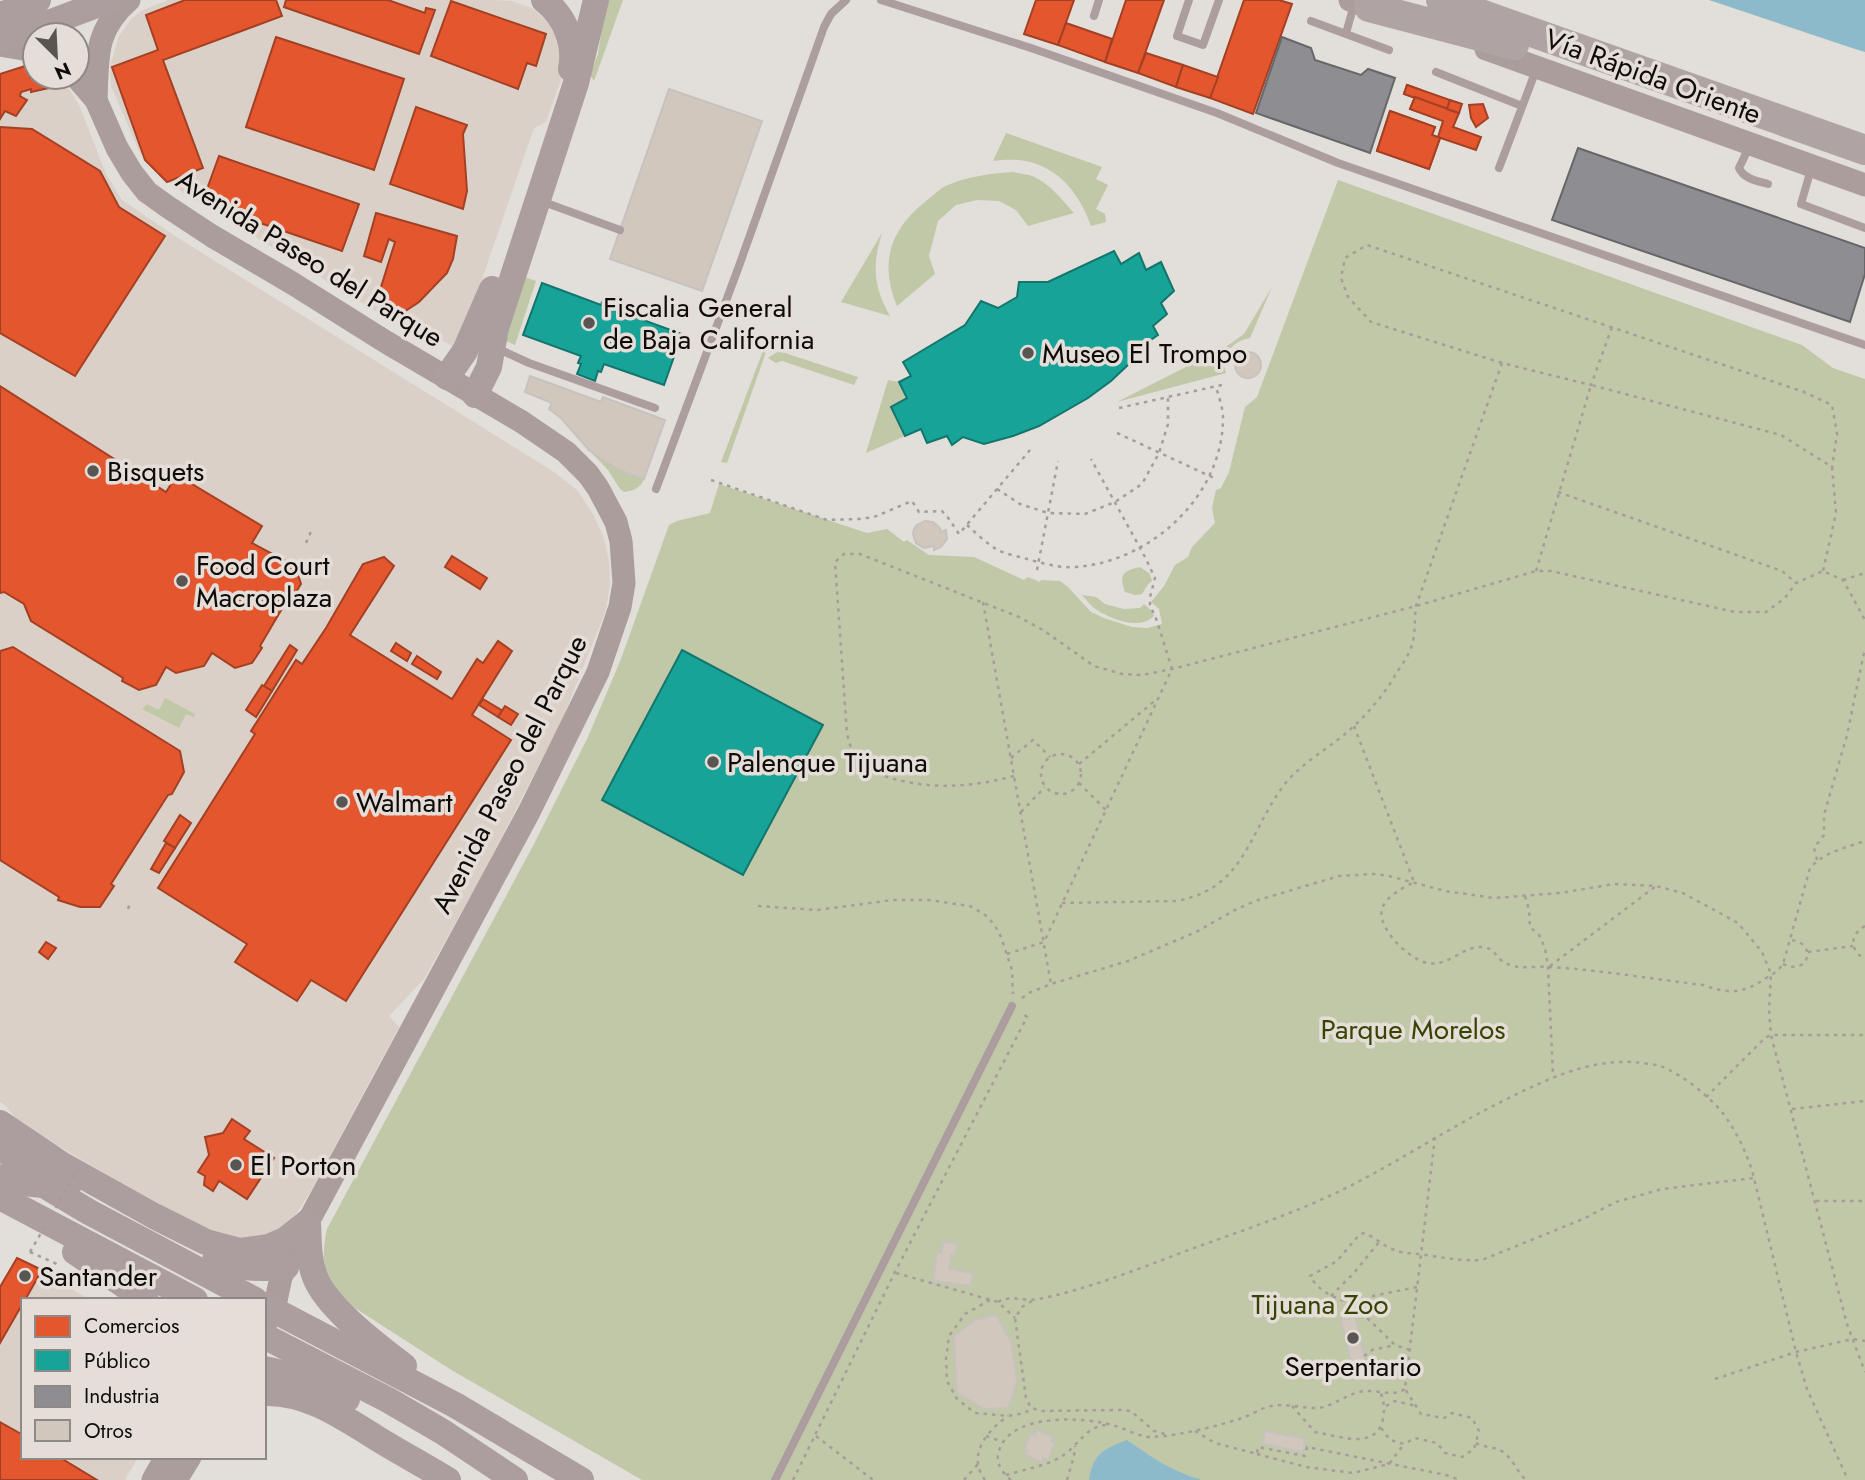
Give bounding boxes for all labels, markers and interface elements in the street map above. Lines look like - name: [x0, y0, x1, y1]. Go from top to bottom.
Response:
- street label: Vía Rápida Oriente: [1539, 18, 1767, 135]
- north arrow: [21, 21, 91, 91]
- text: N: [50, 56, 75, 86]
- street label: Avenida Paseo del Parque: [168, 159, 451, 357]
- place label: Fiscalia General de Baja California: [603, 287, 814, 360]
- marker: Fiscalia General de Baja California: [581, 315, 597, 331]
- place label: Museo El Trompo: [1042, 333, 1247, 374]
- marker: Museo El Trompo: [1020, 345, 1036, 361]
- place label: Bisquets: [107, 451, 204, 492]
- marker: Bisquets: [85, 463, 101, 479]
- place label: Food Court Macroplaza: [196, 545, 332, 618]
- marker: Food Court Macroplaza: [174, 573, 190, 589]
- street label: Avenida Paseo del Parque: [421, 628, 598, 921]
- place label: Palenque Tijuana: [727, 742, 928, 783]
- marker: Palenque Tijuana: [705, 754, 721, 770]
- place label: Walmart: [356, 782, 453, 823]
- marker: Walmart: [334, 794, 350, 810]
- park label: Parque Morelos: [1320, 1009, 1506, 1050]
- place label: El Porton: [250, 1145, 356, 1186]
- marker: El Porton: [228, 1157, 244, 1173]
- place label: Santander: [39, 1256, 158, 1297]
- marker: Santander: [17, 1268, 33, 1284]
- park label: Tijuana Zoo: [1251, 1284, 1389, 1325]
- legend: [21, 1298, 266, 1459]
- text: Comercios: [84, 1311, 179, 1341]
- marker: Serpentario: [1345, 1330, 1361, 1346]
- text: Público: [84, 1346, 150, 1376]
- place label: Serpentario: [1285, 1346, 1421, 1387]
- text: Industria: [84, 1381, 159, 1411]
- text: Otros: [84, 1416, 132, 1446]

